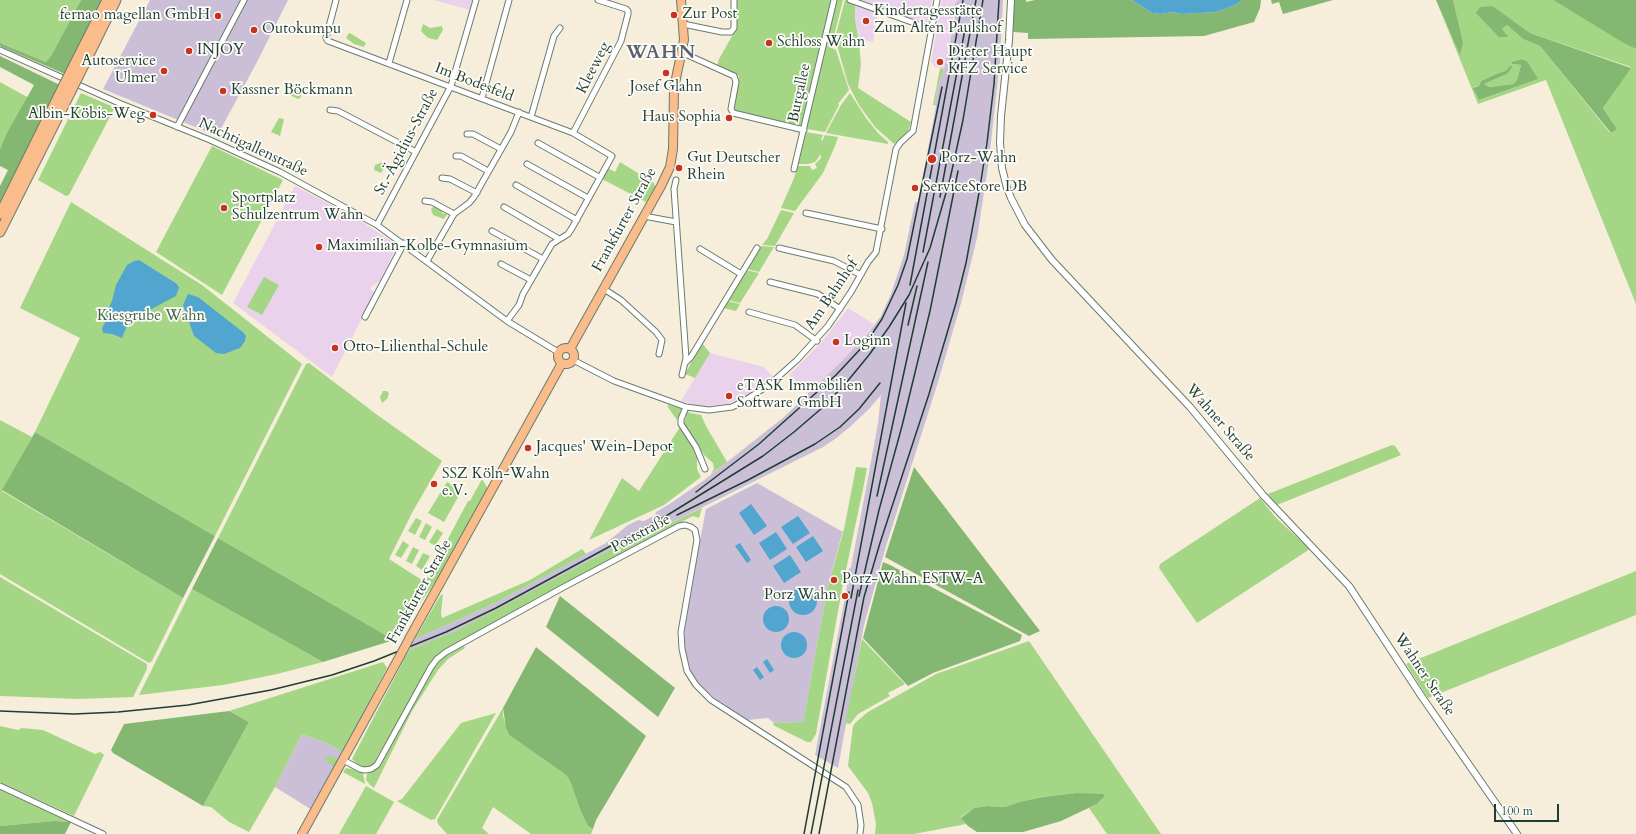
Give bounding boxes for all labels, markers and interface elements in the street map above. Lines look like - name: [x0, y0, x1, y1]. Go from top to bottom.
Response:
- place label: Kindertagesstätte Zum Alten Paulshof: [874, 3, 1002, 38]
- place label: Zur Post: [682, 6, 737, 24]
- place label: fernao magellan GmbH: [60, 7, 210, 25]
- marker: Zur Post: [669, 10, 679, 20]
- marker: fernao magellan GmbH: [213, 11, 223, 21]
- marker: Kindertagesstätte Zum Alten Paulshof: [861, 16, 871, 26]
- place label: Outokumpu: [262, 21, 341, 39]
- marker: Outokumpu: [249, 25, 259, 35]
- place label: Schloss Wahn: [777, 34, 865, 52]
- marker: Schloss Wahn: [764, 38, 774, 48]
- street label: Kleeweg: [573, 39, 615, 97]
- place label: INJOY: [197, 42, 244, 60]
- district label: WAHN: [626, 43, 696, 65]
- place label: Dieter Haupt KFZ Service: [948, 44, 1032, 79]
- marker: INJOY: [184, 46, 194, 56]
- place label: Autoservice Ulmer: [81, 53, 156, 88]
- marker: Dieter Haupt KFZ Service: [935, 57, 945, 67]
- street label: Im Bodesfeld: [432, 60, 516, 106]
- street label: Burgallee: [785, 62, 815, 124]
- marker: Autoservice Ulmer: [159, 66, 169, 76]
- marker: Josef Glahn: [661, 68, 671, 78]
- place label: Josef Glahn: [630, 79, 702, 97]
- place label: Kassner Böckmann: [231, 82, 353, 100]
- marker: Kassner Böckmann: [218, 86, 228, 96]
- street label: St.-Ägidius-Straße: [371, 86, 443, 198]
- place label: Albin-Köbis-Weg: [28, 106, 145, 124]
- place label: Haus Sophia: [642, 109, 721, 127]
- marker: Albin-Köbis-Weg: [148, 110, 158, 120]
- marker: Haus Sophia: [724, 113, 734, 123]
- street label: Nachtigallenstraße: [195, 115, 311, 181]
- place label: Gut Deutscher Rhein: [687, 150, 780, 185]
- place label: Porz-Wahn: [941, 150, 1017, 168]
- marker: Porz-Wahn: [926, 153, 938, 165]
- marker: Gut Deutscher Rhein: [674, 163, 684, 173]
- street label: Frankfurter Straße: [589, 165, 661, 275]
- place label: ServiceStore DB: [923, 179, 1027, 197]
- marker: ServiceStore DB: [910, 183, 920, 193]
- place label: Sportplatz Schulzentrum Wahn: [232, 190, 364, 225]
- marker: Sportplatz Schulzentrum Wahn: [219, 203, 229, 213]
- place label: Maximilian-Kolbe-Gymnasium: [327, 238, 528, 256]
- marker: Maximilian-Kolbe-Gymnasium: [314, 242, 324, 252]
- street label: Am Bahnhof: [802, 256, 862, 334]
- park label: Kiesgrube Wahn: [97, 308, 205, 326]
- place label: Loginn: [844, 333, 891, 351]
- marker: Loginn: [831, 337, 841, 347]
- place label: Otto-Lilienthal-Schule: [343, 339, 488, 357]
- marker: Otto-Lilienthal-Schule: [330, 343, 340, 353]
- place label: eTASK Immobilien Software GmbH: [737, 378, 862, 413]
- street label: Wahner Straße: [1182, 381, 1258, 465]
- marker: eTASK Immobilien Software GmbH: [724, 391, 734, 401]
- place label: Jacques' Wein-Depot: [536, 439, 673, 457]
- marker: Jacques' Wein-Depot: [523, 443, 533, 453]
- place label: SSZ Köln-Wahn e.V.: [442, 466, 550, 501]
- marker: SSZ Köln-Wahn e.V.: [429, 479, 439, 489]
- street label: Poststraße: [608, 511, 674, 557]
- street label: Frankfurter Straße: [384, 537, 456, 647]
- place label: Porz-Wahn ESTW-A: [842, 571, 983, 589]
- marker: Porz-Wahn ESTW-A: [829, 575, 839, 585]
- place label: Porz Wahn: [764, 587, 837, 605]
- marker: Porz Wahn: [840, 591, 850, 601]
- street label: Wahner Straße: [1390, 630, 1458, 720]
- scale bar: [1496, 796, 1561, 822]
- text: 100 m: [1501, 803, 1533, 819]

